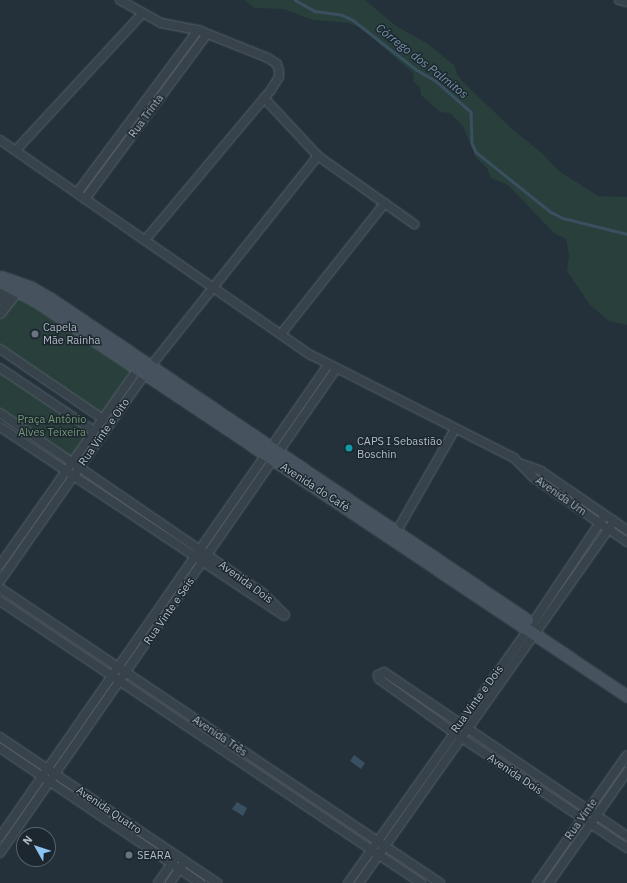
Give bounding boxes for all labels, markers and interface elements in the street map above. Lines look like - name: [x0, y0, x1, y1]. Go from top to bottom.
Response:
- water label: Córrego dos Palmitos: [373, 21, 471, 101]
- street label: Rua Trinta: [126, 92, 166, 140]
- place label: Capela Mãe Rainha: [43, 321, 100, 347]
- marker: Capela Mãe Rainha: [30, 329, 40, 339]
- street label: Rua Vinte e Oito: [76, 396, 132, 468]
- park label: Praça Antônio Alves Teixeira: [18, 413, 86, 439]
- place label: CAPS I Sebastião Boschin: [357, 435, 442, 461]
- marker: CAPS I Sebastião Boschin: [344, 443, 354, 453]
- street label: Avenida do Café: [278, 460, 352, 514]
- street label: Avenida Um: [533, 474, 589, 518]
- street label: Avenida Dois: [216, 558, 276, 606]
- street label: Rua Vinte e Seis: [141, 575, 197, 647]
- street label: Rua Vinte e Dois: [448, 663, 506, 735]
- street label: Avenida Três: [190, 713, 250, 759]
- street label: Avenida Dois: [485, 751, 545, 797]
- street label: Avenida Quatro: [74, 783, 144, 837]
- street label: Rua Vinte: [562, 796, 600, 842]
- north arrow: [16, 827, 56, 867]
- text: N: [20, 833, 35, 848]
- place label: SEARA: [137, 848, 171, 862]
- marker: SEARA: [124, 850, 134, 860]

